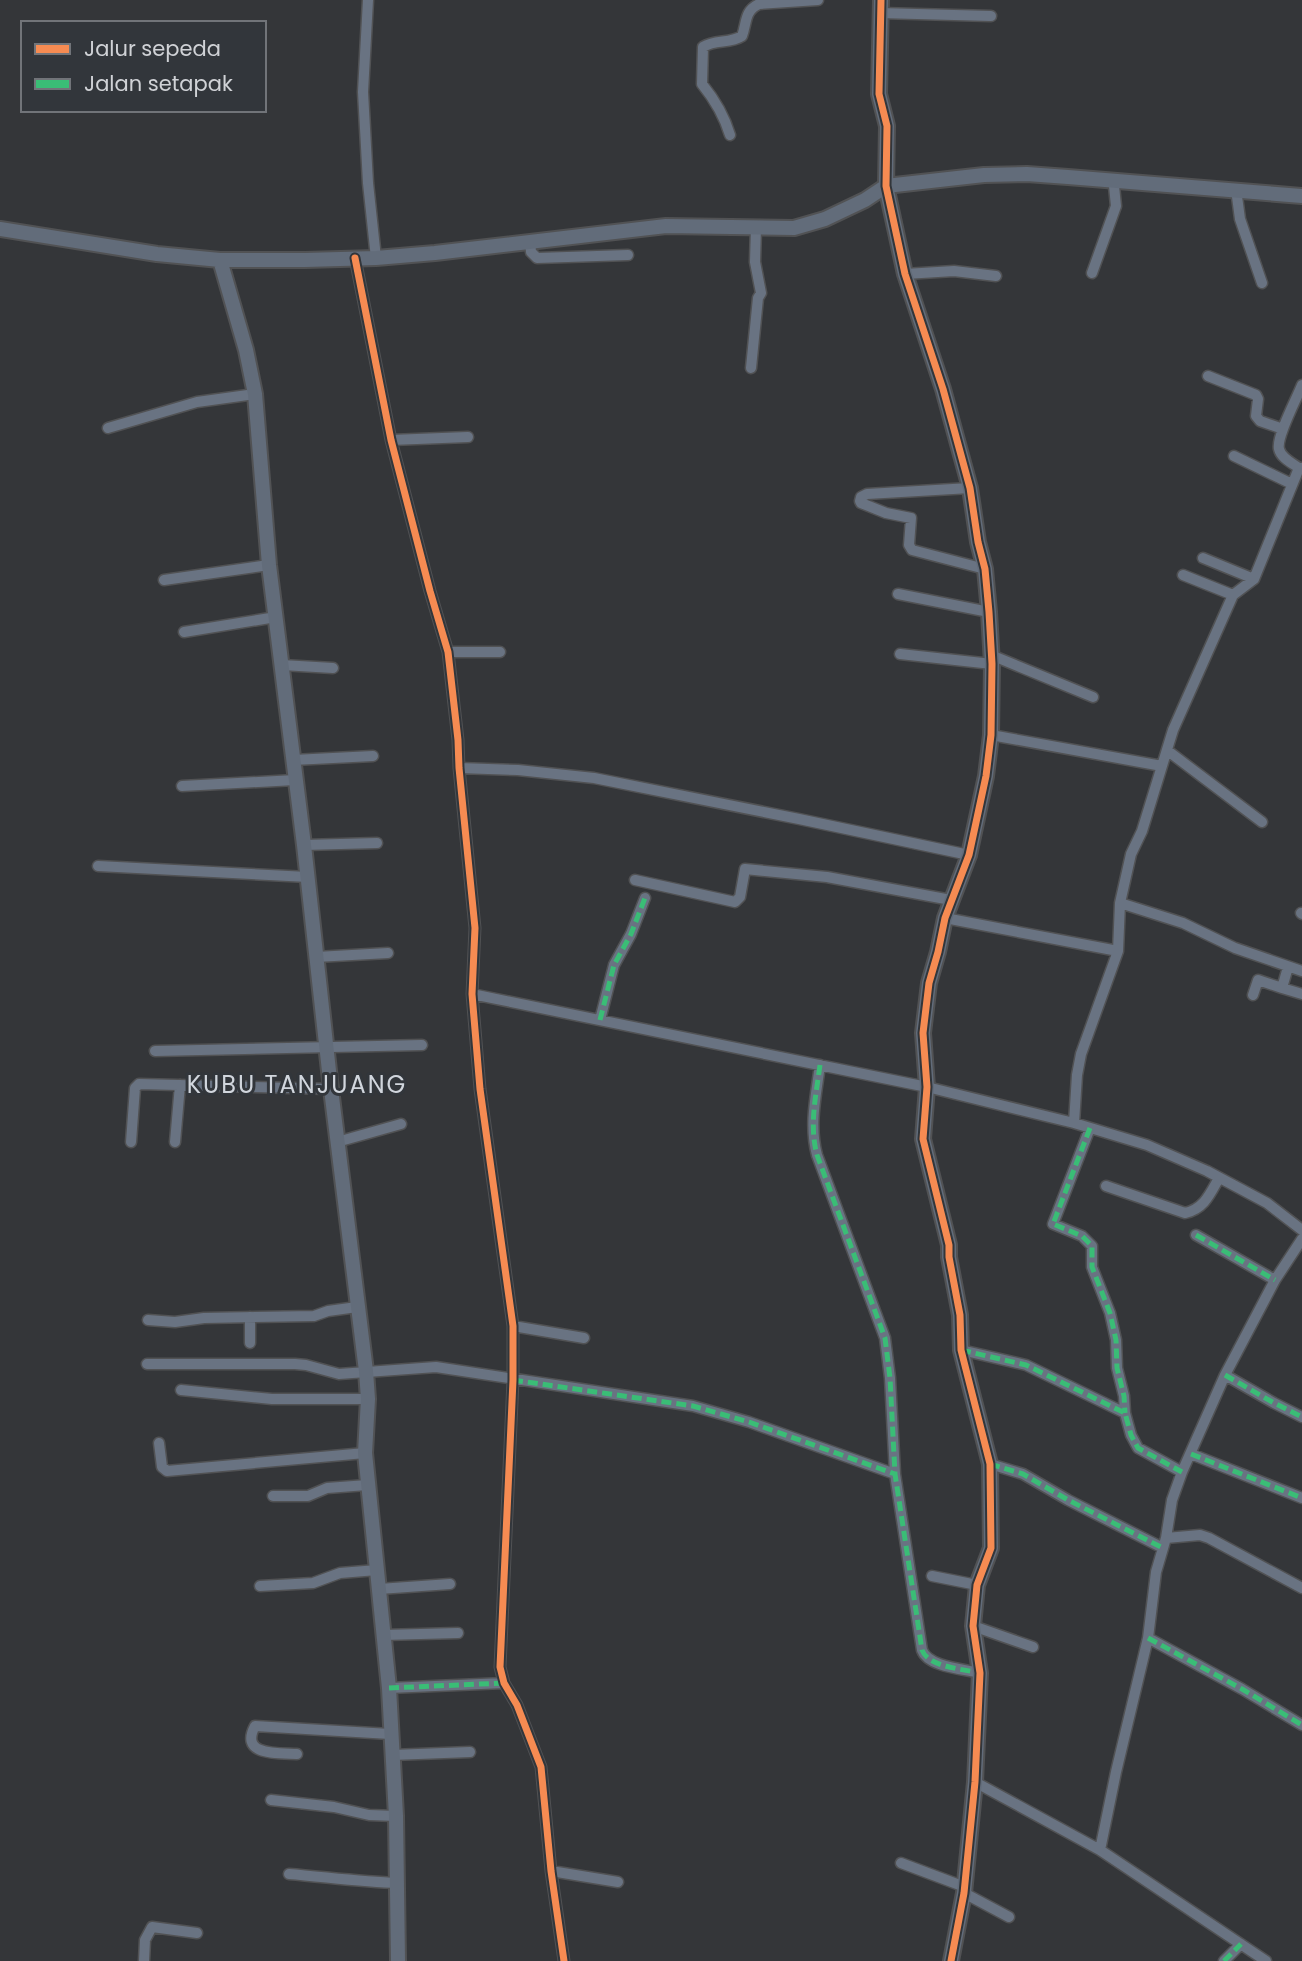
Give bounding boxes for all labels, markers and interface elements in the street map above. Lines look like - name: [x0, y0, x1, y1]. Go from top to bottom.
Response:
- legend: [21, 21, 266, 112]
- text: Jalur sepeda: [84, 34, 221, 63]
- text: Jalan setapak: [84, 69, 233, 98]
- district label: KUBU TANJUANG: [187, 1068, 407, 1101]

